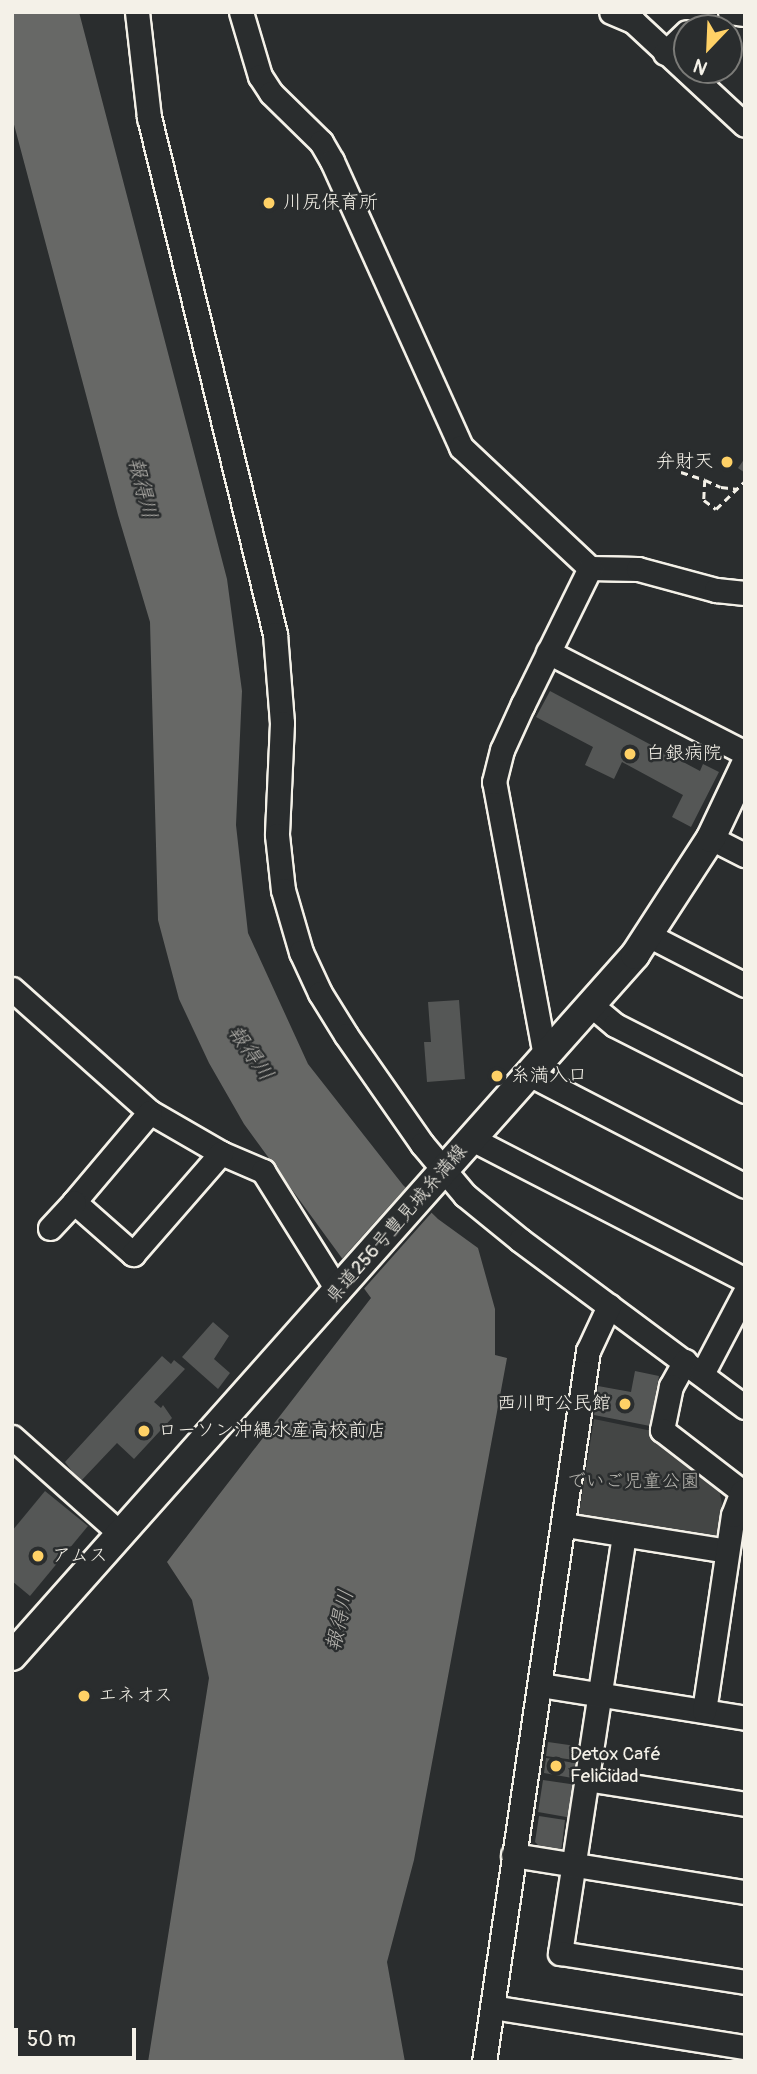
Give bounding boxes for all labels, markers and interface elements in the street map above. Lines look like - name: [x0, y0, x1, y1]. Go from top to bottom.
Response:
- north arrow: [673, 14, 743, 84]
- text: N: [690, 53, 711, 80]
- place label: 川尻保育所: [283, 192, 378, 214]
- marker: 川尻保育所: [261, 195, 277, 211]
- place label: 弁財天: [656, 451, 713, 473]
- water label: 報得川: [122, 454, 162, 522]
- marker: 弁財天: [719, 454, 735, 470]
- place label: 白銀病院: [646, 743, 722, 765]
- marker: 白銀病院: [620, 744, 640, 764]
- water label: 報得川: [222, 1020, 278, 1086]
- place label: 糸満入口: [511, 1065, 587, 1087]
- marker: 糸満入口: [489, 1068, 505, 1084]
- street label: 県道256号豊見城糸満線: [322, 1140, 472, 1308]
- place label: 西川町公民館: [497, 1393, 611, 1415]
- marker: 西川町公民館: [617, 1396, 633, 1412]
- place label: ローソン沖縄水産高校前店: [158, 1420, 386, 1442]
- marker: ローソン沖縄水産高校前店: [136, 1423, 152, 1439]
- park label: でいご児童公園: [567, 1471, 699, 1493]
- place label: アムス: [52, 1545, 109, 1567]
- marker: アムス: [30, 1548, 46, 1564]
- water label: 報得川: [321, 1587, 359, 1655]
- place label: エネオス: [98, 1685, 174, 1707]
- marker: エネオス: [76, 1688, 92, 1704]
- place label: Detox Café Felicidad: [570, 1744, 661, 1788]
- marker: Detox Café Felicidad: [548, 1758, 564, 1774]
- scale bar: [18, 2014, 140, 2058]
- text: 50 m: [27, 2026, 76, 2053]

